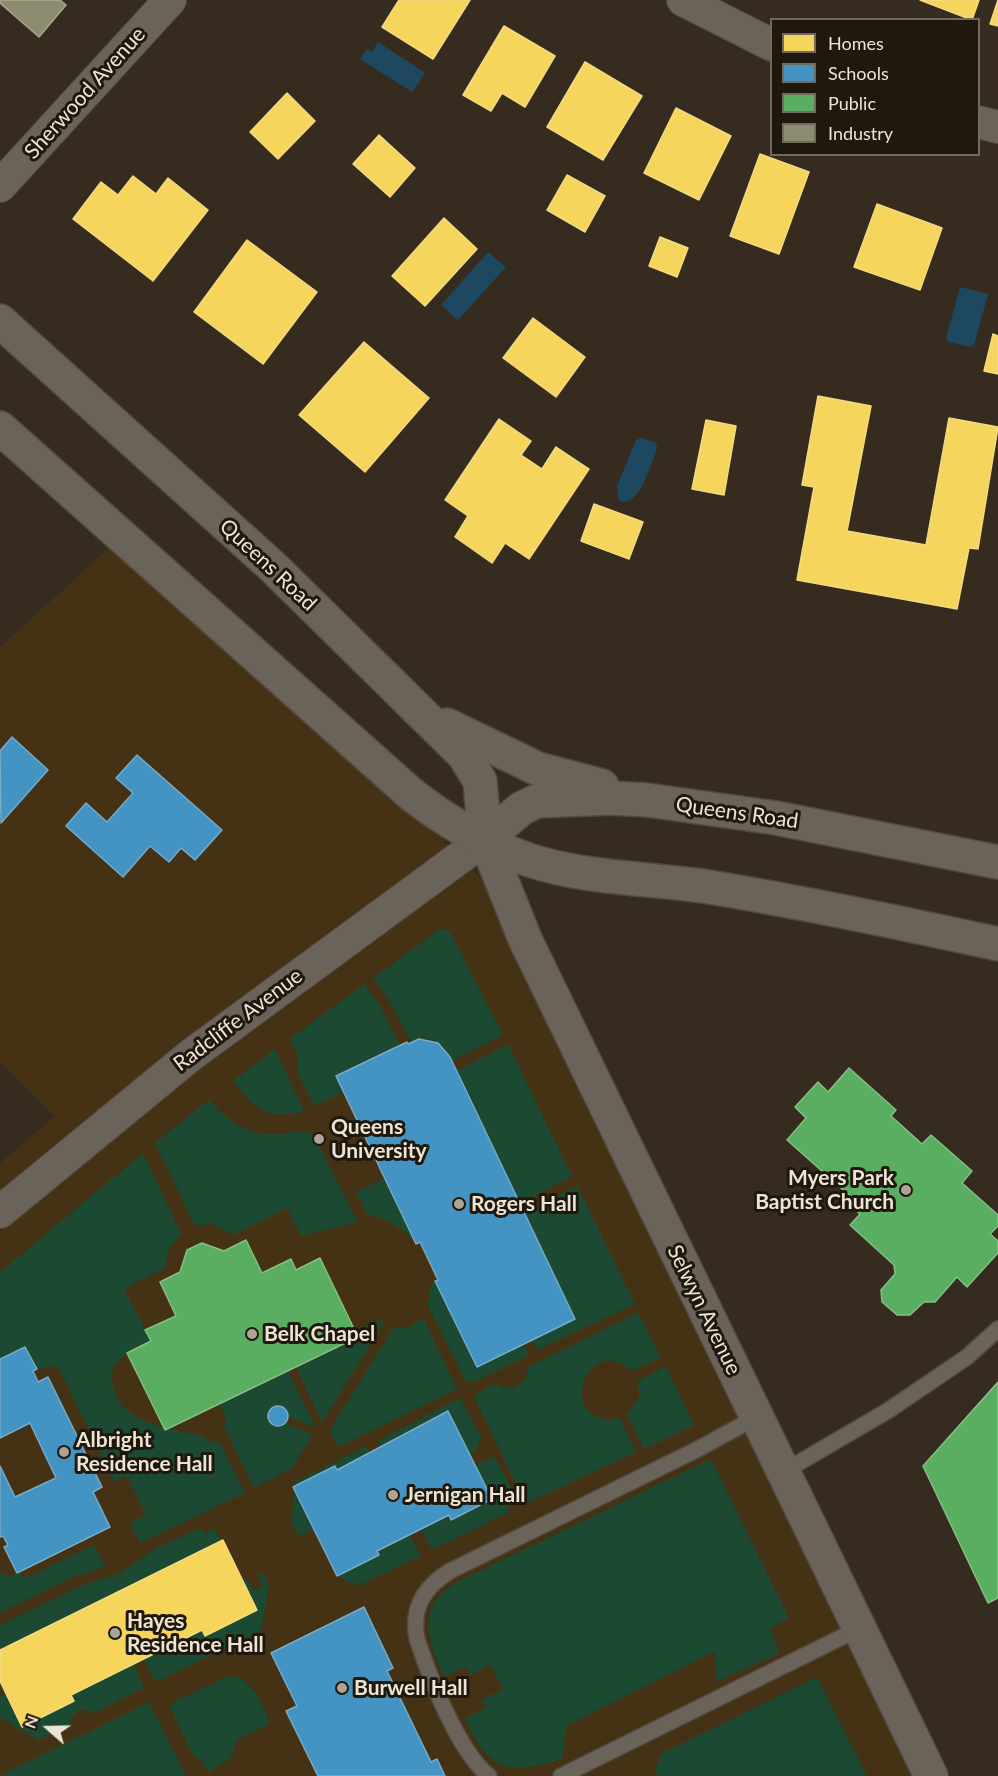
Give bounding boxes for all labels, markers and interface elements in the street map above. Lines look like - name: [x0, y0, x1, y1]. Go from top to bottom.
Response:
- legend: [770, 18, 980, 156]
- street label: Sherwood Avenue: [19, 22, 151, 164]
- text: Homes: [828, 32, 884, 54]
- text: Schools: [828, 62, 889, 84]
- text: Public: [828, 92, 876, 114]
- text: Industry: [828, 122, 893, 144]
- street label: Queens Road: [214, 514, 322, 616]
- street label: Queens Road: [674, 792, 800, 834]
- street label: Radcliffe Avenue: [169, 963, 307, 1077]
- place label: Queens University: [331, 1114, 427, 1164]
- marker: Queens University: [312, 1132, 326, 1146]
- place label: Myers Park Baptist Church: [755, 1165, 894, 1215]
- marker: Myers Park Baptist Church: [899, 1183, 913, 1197]
- place label: Rogers Hall: [471, 1191, 577, 1217]
- marker: Rogers Hall: [452, 1197, 466, 1211]
- street label: Selwyn Avenue: [662, 1241, 746, 1379]
- place label: Belk Chapel: [264, 1321, 375, 1347]
- marker: Belk Chapel: [245, 1327, 259, 1341]
- place label: Albright Residence Hall: [76, 1427, 213, 1477]
- marker: Albright Residence Hall: [57, 1445, 71, 1459]
- place label: Jernigan Hall: [405, 1482, 526, 1508]
- marker: Jernigan Hall: [386, 1488, 400, 1502]
- place label: Hayes Residence Hall: [127, 1608, 264, 1658]
- marker: Hayes Residence Hall: [108, 1626, 122, 1640]
- place label: Burwell Hall: [354, 1675, 468, 1701]
- marker: Burwell Hall: [335, 1681, 349, 1695]
- north arrow: [18, 1698, 78, 1758]
- text: N: [20, 1713, 42, 1731]

